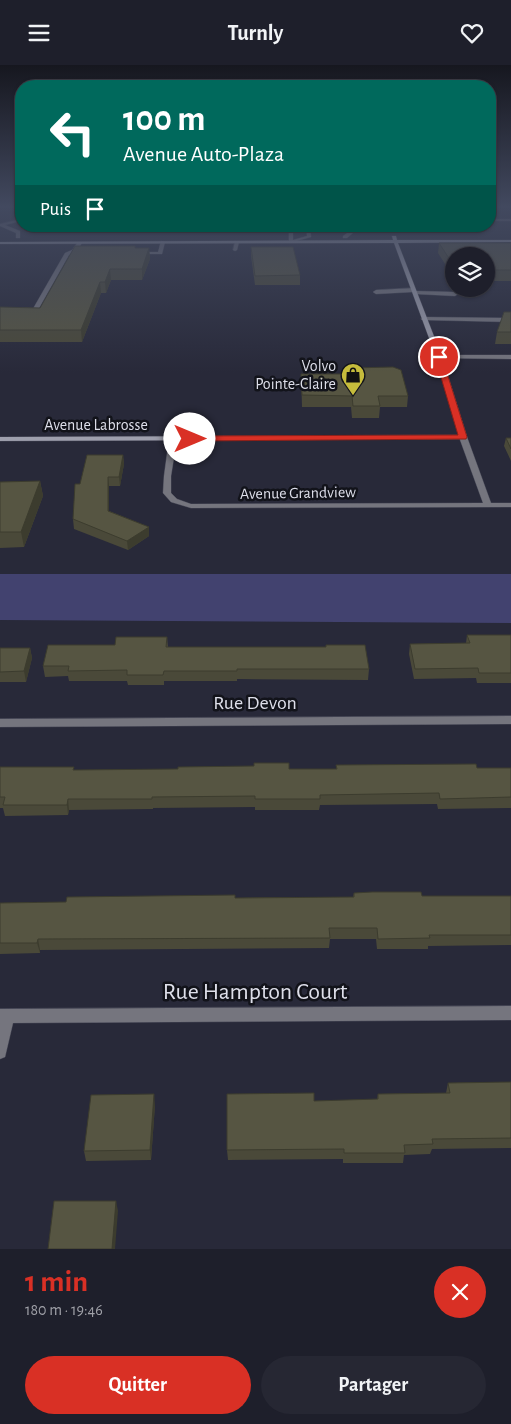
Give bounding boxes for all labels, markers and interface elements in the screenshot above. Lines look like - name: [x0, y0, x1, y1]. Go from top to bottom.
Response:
- icon: menu: [25, 19, 53, 47]
- icon: heart: [458, 19, 486, 47]
- text: Turnly: [228, 22, 283, 44]
- icon: left: [40, 100, 105, 165]
- text: 100 m: [123, 102, 206, 137]
- text: Avenue Auto-Plaza: [123, 143, 284, 165]
- icon: arrive: [81, 195, 109, 223]
- text: Puis: [40, 200, 71, 219]
- map controls: [445, 247, 495, 297]
- button: layers: [445, 247, 495, 297]
- pin: [418, 336, 460, 378]
- icon: arrive: [425, 343, 453, 371]
- place label: Volvo Pointe-Claire: [255, 358, 336, 392]
- shop icon: Volvo Pointe-Claire: [340, 362, 366, 396]
- position arrow: [163, 412, 215, 464]
- street label: Avenue Labrosse: [44, 417, 148, 433]
- street label: Avenue Grandview: [240, 484, 356, 502]
- street label: Rue Devon: [213, 693, 297, 713]
- street label: Rue Hampton Court: [163, 980, 348, 1004]
- button: close: [434, 1266, 486, 1318]
- text: 1 min: [25, 1267, 88, 1297]
- text: 180 m · 19:46: [25, 1302, 103, 1318]
- button: Quitter: [25, 1356, 251, 1414]
- button: Partager: [261, 1356, 486, 1414]

